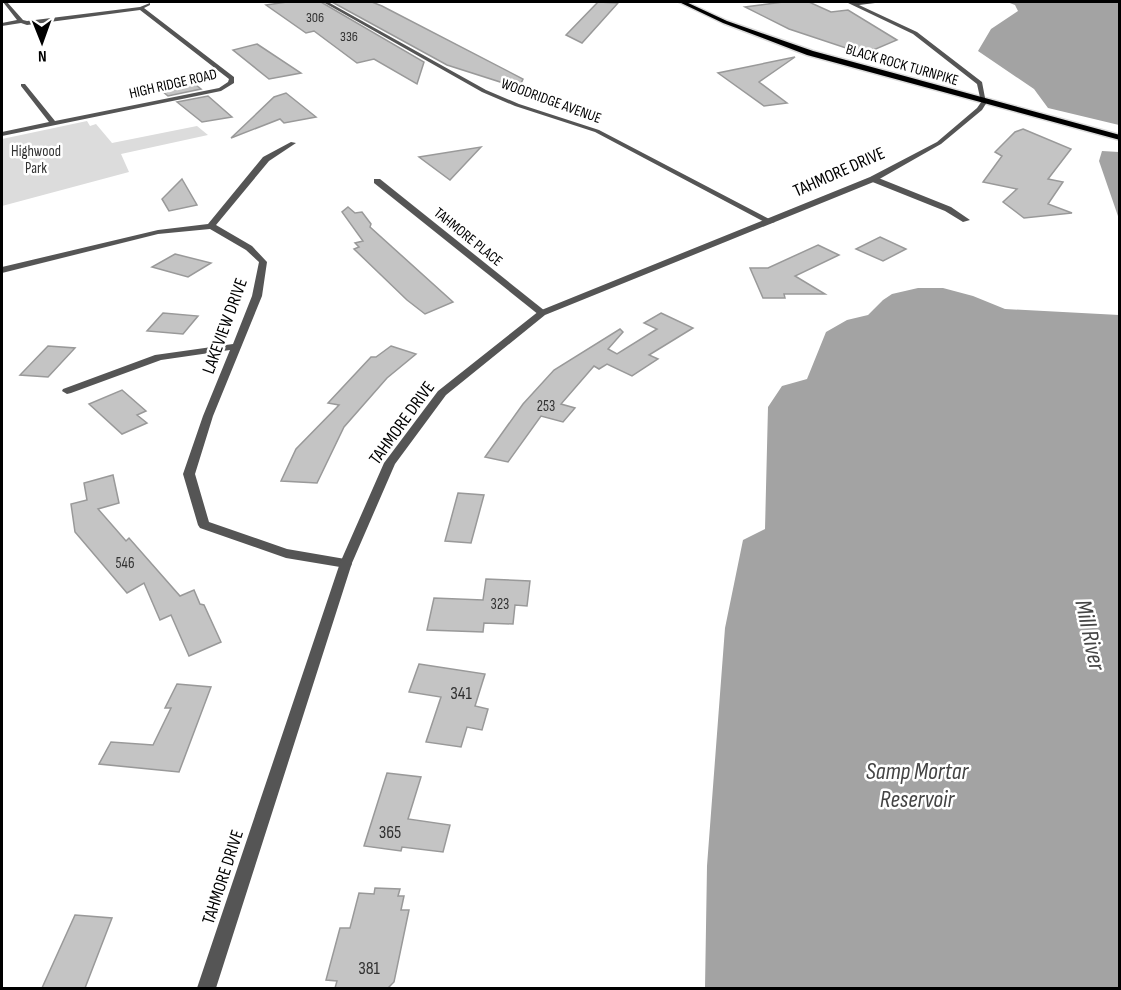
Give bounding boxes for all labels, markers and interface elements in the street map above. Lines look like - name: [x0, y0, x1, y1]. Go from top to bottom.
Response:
- house number: 306: [306, 9, 324, 26]
- north arrow: [12, 12, 72, 72]
- house number: 336: [340, 28, 358, 45]
- street label: BLACK ROCK TURNPIKE: [844, 40, 960, 90]
- text: N: [38, 46, 47, 65]
- street label: HIGH RIDGE ROAD: [127, 65, 219, 103]
- street label: WOODRIDGE AVENUE: [498, 74, 604, 128]
- park label: Highwood Park: [11, 142, 61, 178]
- street label: TAHMORE DRIVE: [790, 142, 888, 202]
- street label: TAHMORE PLACE: [430, 203, 506, 271]
- street label: LAKEVIEW DRIVE: [198, 275, 252, 377]
- street label: TAHMORE DRIVE: [365, 377, 439, 469]
- house number: 253: [537, 397, 555, 416]
- house number: 546: [116, 554, 134, 573]
- house number: 323: [491, 595, 509, 614]
- water label: Mill River: [1068, 597, 1112, 674]
- house number: 341: [450, 683, 472, 704]
- water label: Samp Mortar Reservoir: [866, 757, 970, 814]
- house number: 365: [379, 822, 401, 843]
- street label: TAHMORE DRIVE: [198, 827, 248, 927]
- house number: 381: [358, 958, 381, 979]

